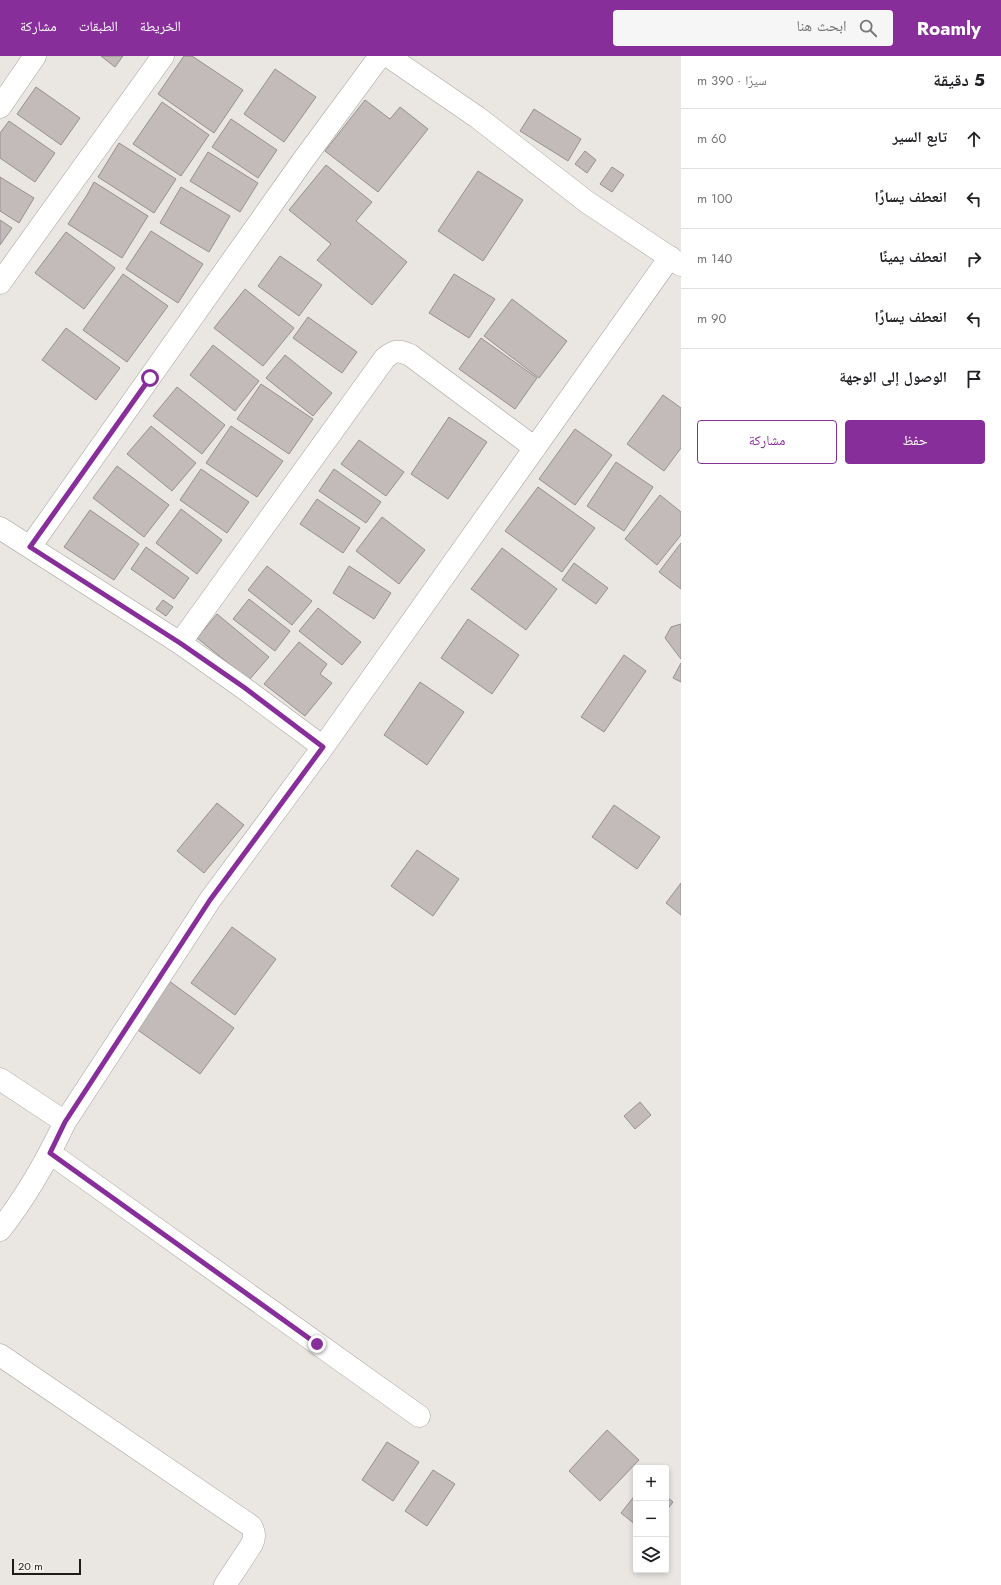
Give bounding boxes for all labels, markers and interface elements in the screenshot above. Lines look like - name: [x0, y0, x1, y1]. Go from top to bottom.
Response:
- search box: [613, 10, 893, 46]
- text: ابحث هنا: [796, 15, 847, 37]
- text: Roamly: [917, 15, 981, 42]
- text: مشاركة: [20, 16, 57, 36]
- text: الطبقات: [79, 16, 118, 36]
- text: الخريطة: [140, 16, 181, 36]
- icon: search: [857, 17, 879, 39]
- text: 5 دقيقة: [933, 68, 985, 92]
- text: سيرًا · 390 m: [697, 71, 767, 90]
- text: تابع السير: [892, 126, 947, 148]
- icon: ahead: [963, 128, 985, 150]
- text: 60 m: [697, 129, 726, 148]
- text: انعطف يسارًا: [874, 186, 947, 208]
- icon: left: [963, 188, 985, 210]
- text: 100 m: [697, 189, 733, 208]
- text: انعطف يمينًا: [879, 246, 947, 268]
- icon: right: [963, 248, 985, 270]
- text: 140 m: [697, 249, 732, 268]
- text: انعطف يسارًا: [874, 306, 947, 328]
- icon: left: [963, 308, 985, 330]
- text: 90 m: [697, 309, 726, 328]
- text: الوصول إلى الوجهة: [839, 366, 947, 388]
- icon: arrive: [963, 368, 985, 390]
- route start: [141, 369, 159, 387]
- button: مشاركة: [697, 420, 837, 464]
- button: حفظ: [845, 420, 985, 464]
- route end: [308, 1335, 326, 1353]
- map controls: [633, 1465, 669, 1573]
- button: +: [633, 1465, 669, 1501]
- button: −: [633, 1501, 669, 1537]
- button: layers: [633, 1537, 669, 1573]
- scale bar: [12, 1557, 81, 1576]
- text: 20 m: [18, 1558, 43, 1574]

